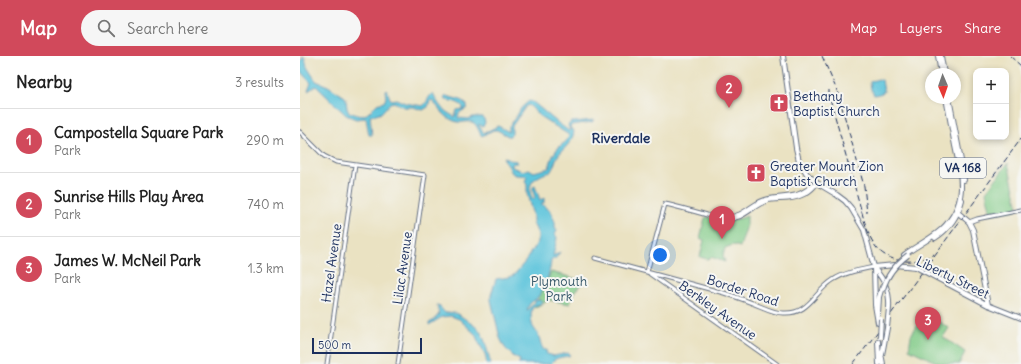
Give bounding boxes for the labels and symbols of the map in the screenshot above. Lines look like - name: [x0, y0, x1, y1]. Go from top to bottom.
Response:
- north arrow: [925, 68, 961, 104]
- pin: 2: [716, 75, 742, 108]
- place label: Bethany Baptist Church: [793, 88, 880, 120]
- church icon: Bethany Baptist Church: [768, 92, 790, 114]
- district label: Riverdale: [592, 129, 651, 147]
- place label: Greater Mount Zion Baptist Church: [770, 158, 884, 190]
- road number: VA 168: [940, 158, 986, 178]
- church icon: Greater Mount Zion Baptist Church: [745, 162, 767, 184]
- pin: 1: [709, 206, 735, 239]
- street label: Hazel Avenue: [318, 223, 345, 304]
- street label: Lilac Avenue: [389, 230, 416, 306]
- your location: [650, 245, 670, 265]
- street label: Liberty Street: [914, 252, 993, 303]
- street label: Border Road: [705, 271, 781, 310]
- park label: Plymouth Park: [531, 273, 588, 305]
- street label: Berkley Avenue: [675, 277, 760, 344]
- pin: 3: [915, 307, 941, 340]
- scale bar: [312, 336, 422, 355]

